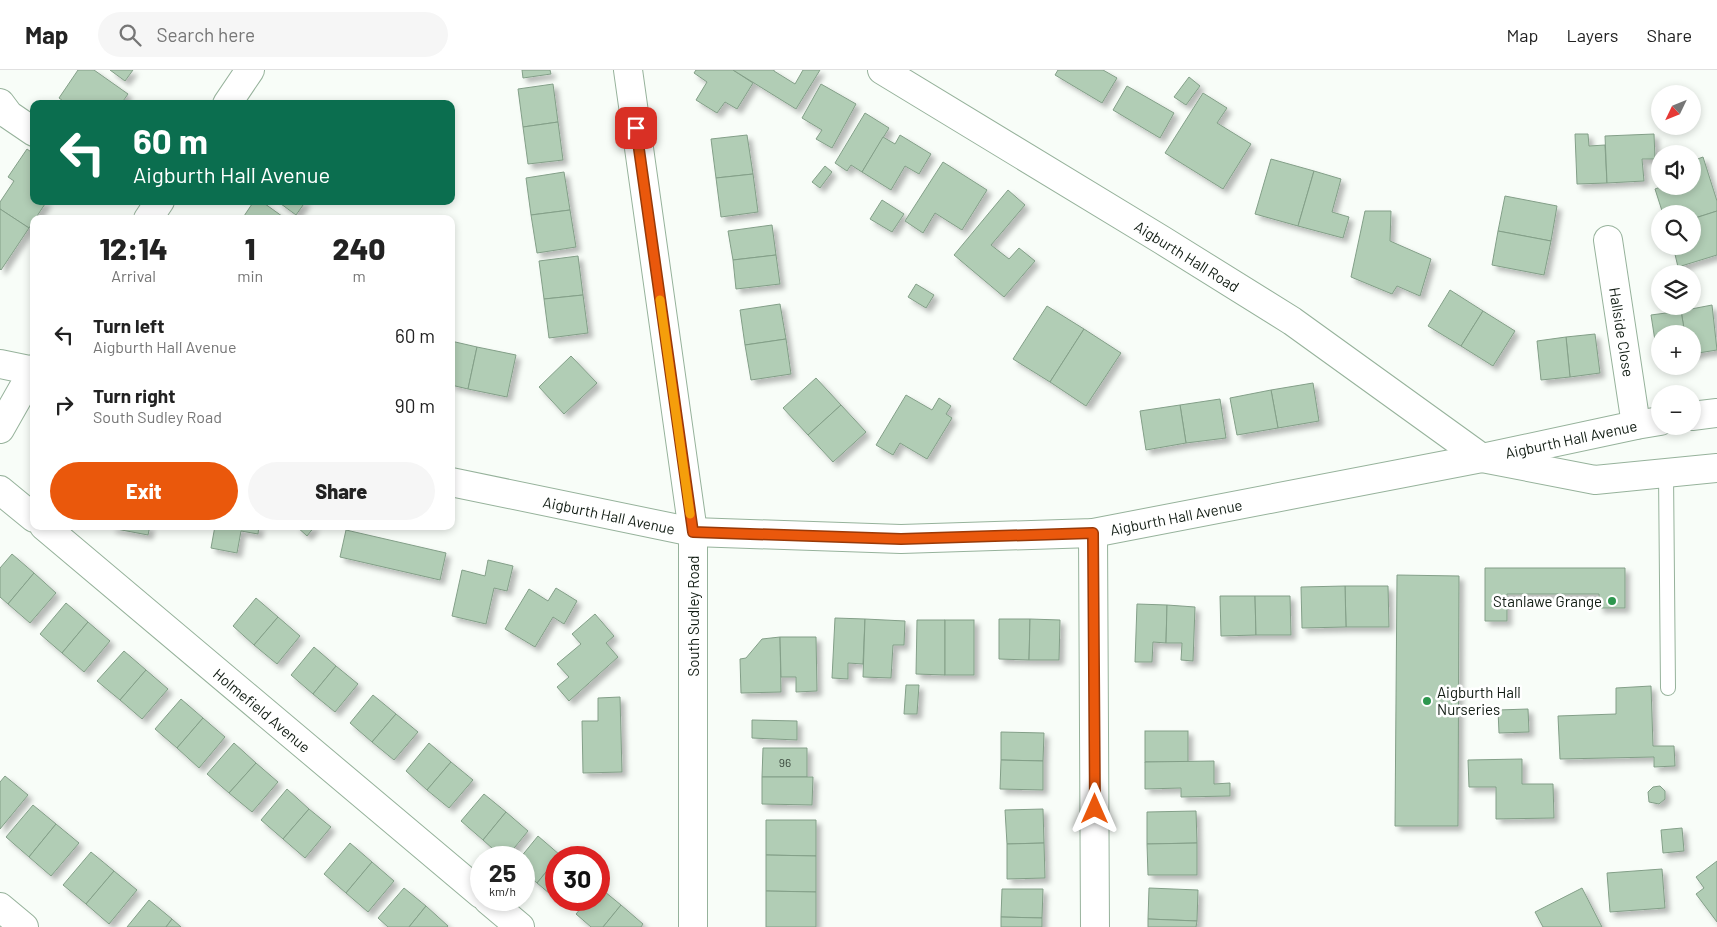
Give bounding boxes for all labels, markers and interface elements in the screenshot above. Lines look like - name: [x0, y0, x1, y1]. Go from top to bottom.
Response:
- search box: [98, 12, 448, 57]
- text: Map: [25, 20, 68, 49]
- icon: search: [116, 21, 144, 49]
- text: Search here: [156, 23, 255, 46]
- text: Map: [1506, 24, 1538, 46]
- text: Layers: [1566, 24, 1619, 46]
- text: Share: [1647, 24, 1692, 46]
- north arrow: [1651, 85, 1701, 135]
- map controls: [1651, 85, 1701, 435]
- pin: [615, 107, 657, 149]
- icon: arrive: [622, 114, 650, 142]
- text: 60 m: [133, 119, 208, 161]
- icon: left: [50, 120, 115, 185]
- button: sound: [1651, 145, 1701, 195]
- text: Aigburth Hall Avenue: [133, 161, 330, 187]
- button: search: [1651, 205, 1701, 255]
- street label: Aigburth Hall Road: [1131, 217, 1243, 295]
- text: 12:14: [99, 230, 168, 266]
- text: 1: [245, 230, 255, 266]
- text: 240: [333, 230, 385, 266]
- button: layers: [1651, 265, 1701, 315]
- text: Arrival: [111, 266, 156, 285]
- text: min: [237, 266, 263, 285]
- text: m: [352, 266, 366, 285]
- street label: Hallside Close: [1606, 286, 1638, 378]
- text: Turn left: [93, 314, 164, 337]
- icon: left: [50, 321, 78, 349]
- text: 60 m: [395, 324, 435, 347]
- button: +: [1651, 325, 1701, 375]
- text: Aigburth Hall Avenue: [93, 337, 236, 356]
- text: Turn right: [93, 384, 175, 407]
- button: −: [1651, 385, 1701, 435]
- icon: right: [50, 391, 78, 419]
- text: 90 m: [395, 394, 435, 417]
- text: South Sudley Road: [93, 407, 222, 426]
- street label: Aigburth Hall Avenue: [1503, 416, 1639, 462]
- button: Exit: [50, 462, 238, 520]
- button: Share: [248, 462, 435, 520]
- street label: Aigburth Hall Avenue: [541, 492, 677, 538]
- street label: Aigburth Hall Avenue: [1108, 495, 1244, 539]
- street label: South Sudley Road: [684, 556, 702, 676]
- place label: Stanlawe Grange: [1493, 592, 1602, 610]
- marker: Stanlawe Grange: [1606, 595, 1618, 607]
- street label: Holmefield Avenue: [210, 664, 314, 756]
- place label: Aigburth Hall Nurseries: [1437, 683, 1521, 718]
- marker: Aigburth Hall Nurseries: [1421, 695, 1433, 707]
- house number: 96: [779, 755, 791, 769]
- position arrow: [1068, 782, 1120, 834]
- speed limit sign: 30: [545, 846, 610, 911]
- text: 25: [489, 857, 516, 887]
- text: km/h: [489, 884, 516, 898]

